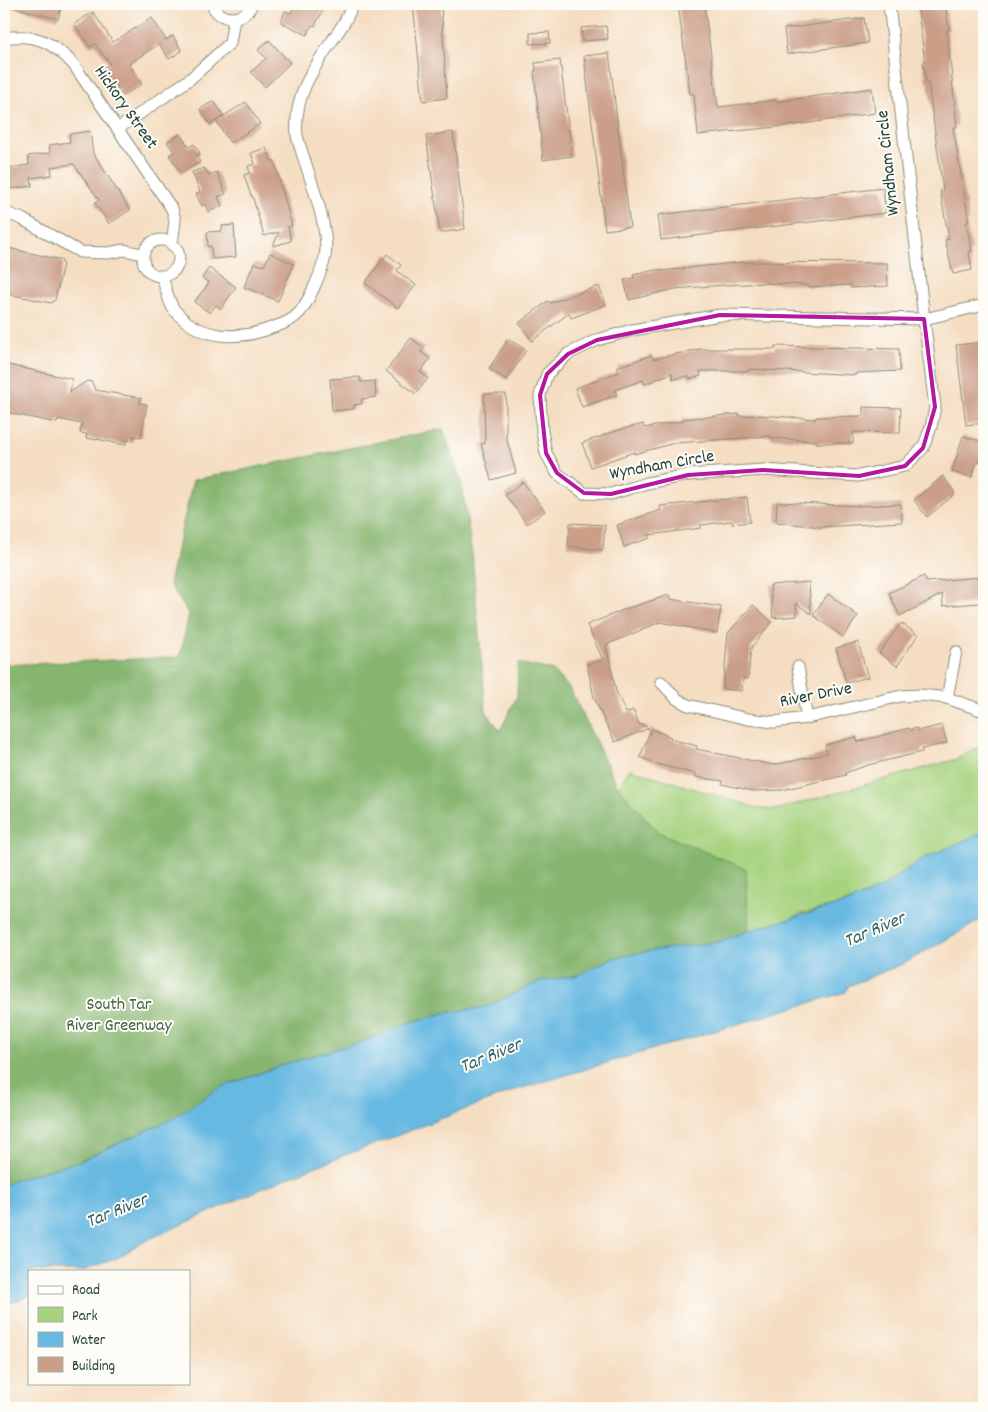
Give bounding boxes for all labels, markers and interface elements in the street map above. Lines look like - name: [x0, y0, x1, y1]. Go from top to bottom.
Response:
- street label: Hickory Street: [87, 61, 163, 155]
- street label: Wyndham Circle: [871, 109, 907, 217]
- street label: Wyndham Circle: [608, 444, 716, 488]
- street label: River Drive: [778, 677, 854, 715]
- water label: Tar River: [840, 905, 912, 956]
- park label: South Tar River Greenway: [66, 993, 172, 1039]
- water label: Tar River: [456, 1032, 528, 1082]
- water label: Tar River: [82, 1187, 154, 1237]
- legend: [28, 1270, 190, 1384]
- text: Road: [72, 1280, 100, 1302]
- text: Park: [72, 1306, 98, 1328]
- text: Water: [72, 1330, 106, 1352]
- text: Building: [72, 1356, 115, 1378]

